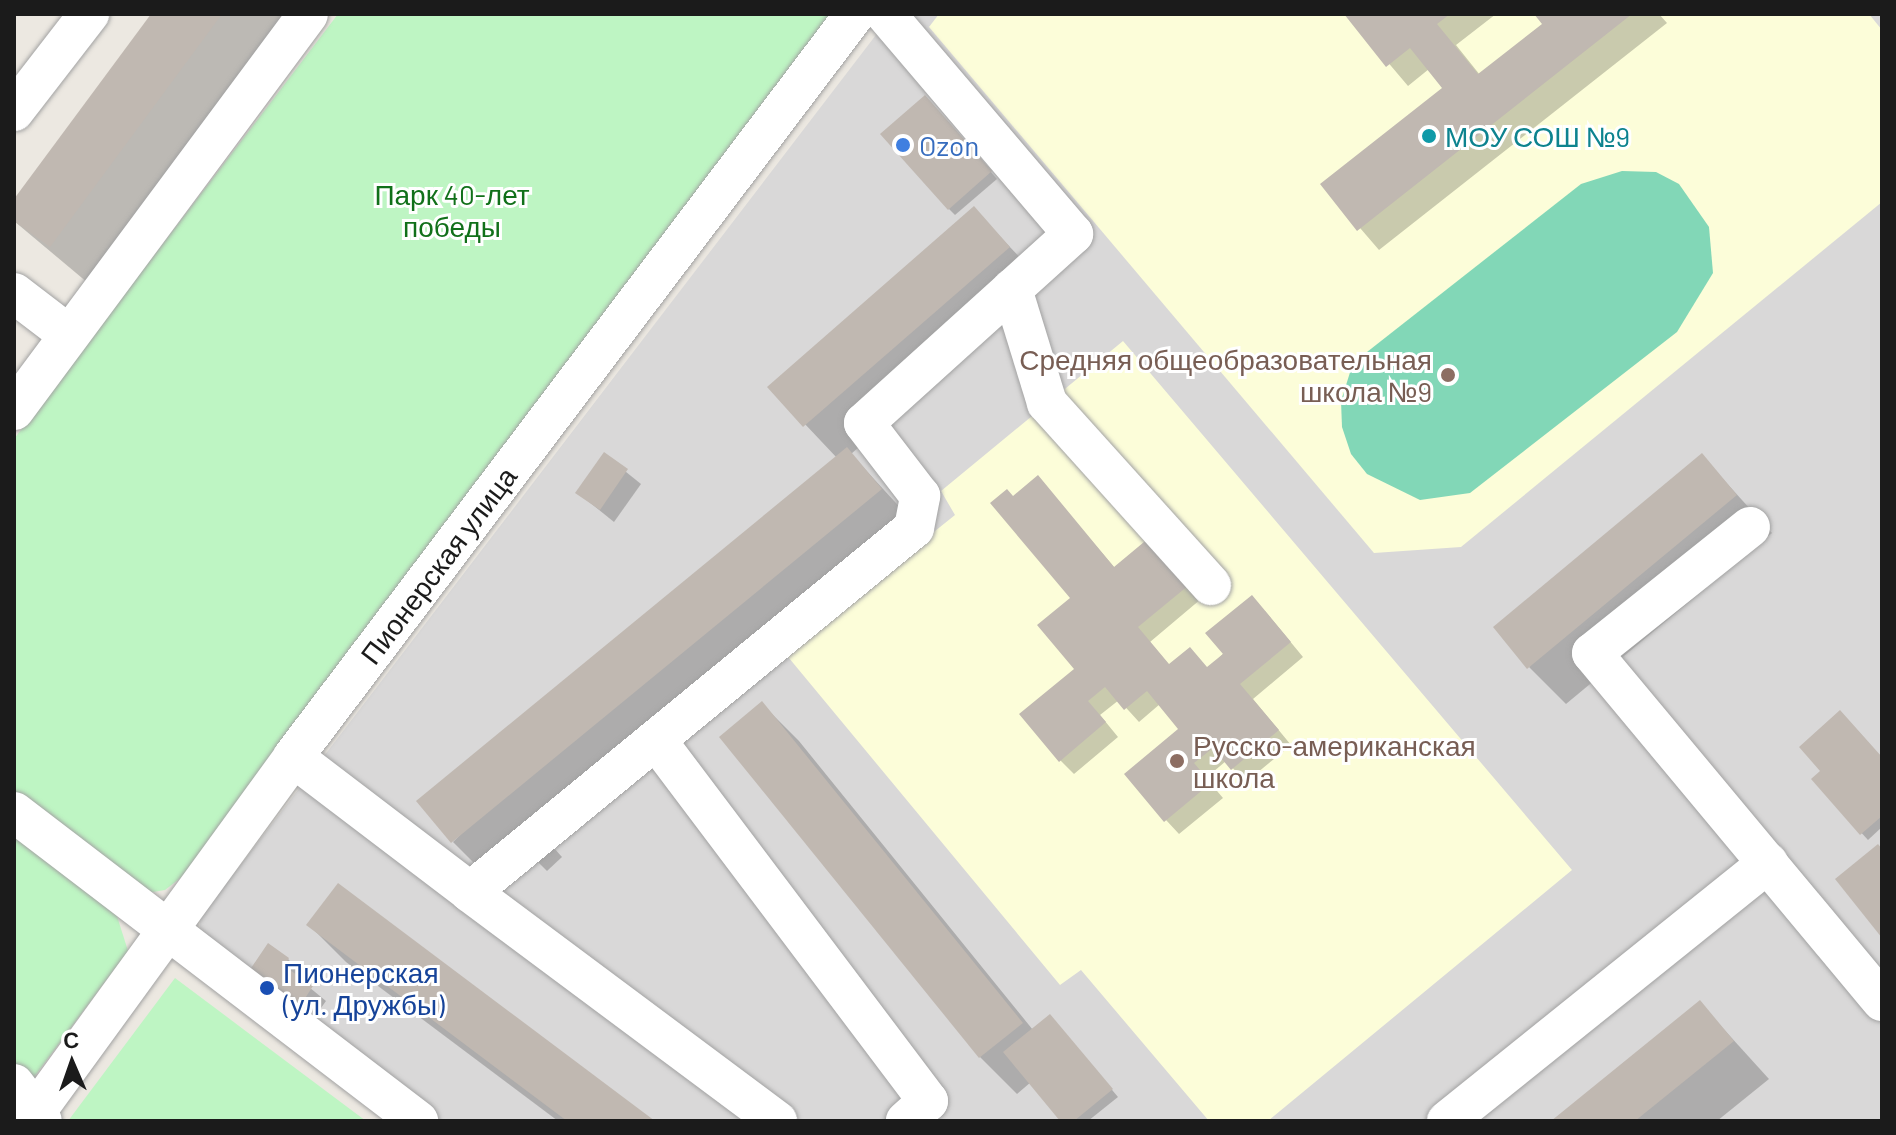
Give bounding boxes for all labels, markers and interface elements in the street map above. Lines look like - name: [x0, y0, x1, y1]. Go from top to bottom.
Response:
- place label: МОУ СОШ №9: [1445, 119, 1630, 153]
- marker: МОУ СОШ №9: [1420, 127, 1438, 145]
- place label: Ozon: [919, 128, 979, 162]
- marker: Ozon: [894, 136, 912, 154]
- park label: Парк 40-лет победы: [374, 177, 530, 243]
- place label: Средняя общеобразовательная школа №9: [1019, 342, 1432, 408]
- marker: Средняя общеобразовательная школа №9: [1439, 366, 1457, 384]
- street label: Пионерская улица: [353, 460, 523, 670]
- place label: Русско-американская школа: [1193, 728, 1476, 794]
- marker: Русско-американская школа: [1168, 752, 1186, 770]
- place label: Пионерская (ул. Дружбы): [283, 955, 444, 1021]
- marker: Пионерская (ул. Дружбы): [258, 979, 276, 997]
- north arrow: [32, 1023, 112, 1103]
- text: С: [63, 1026, 80, 1052]

